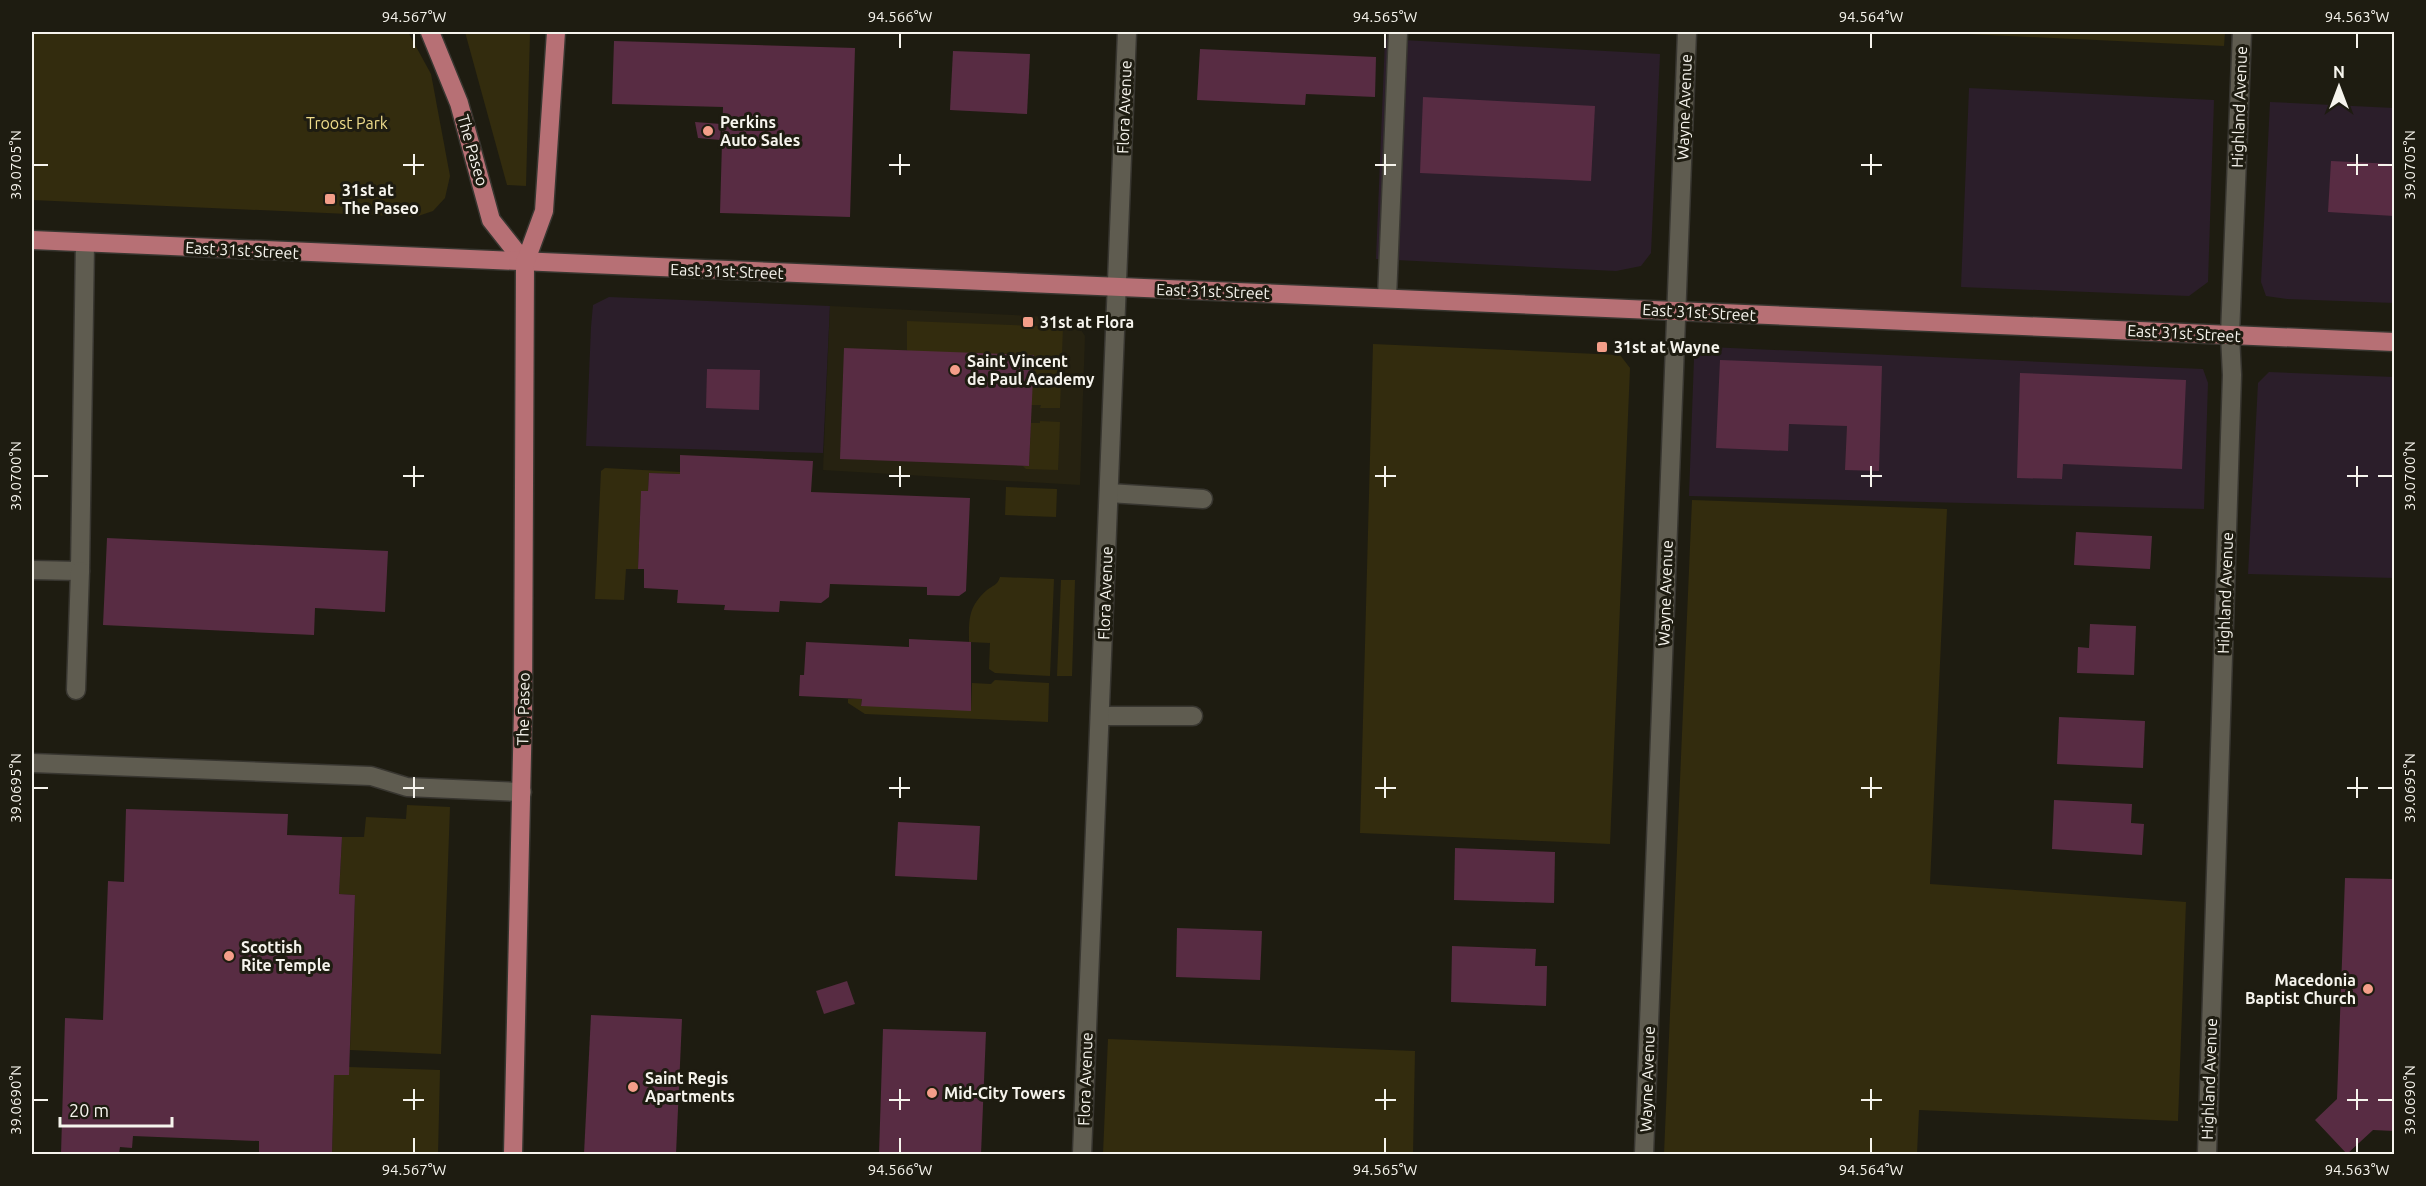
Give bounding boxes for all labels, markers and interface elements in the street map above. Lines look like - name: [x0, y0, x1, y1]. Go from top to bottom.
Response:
- text: 94.567°W: [382, 8, 446, 25]
- text: 94.566°W: [868, 8, 932, 25]
- text: 94.565°W: [1353, 8, 1417, 25]
- text: 94.564°W: [1839, 8, 1903, 25]
- text: 94.563°W: [2325, 8, 2389, 25]
- street label: Highland Avenue: [2228, 46, 2250, 168]
- street label: Wayne Avenue: [1673, 54, 1695, 160]
- north arrow: [2309, 57, 2369, 117]
- street label: Flora Avenue: [1113, 60, 1135, 154]
- text: N: [2333, 63, 2345, 81]
- street label: The Paseo: [454, 112, 492, 188]
- place label: Perkins Auto Sales: [720, 113, 800, 149]
- park label: Troost Park: [306, 114, 388, 132]
- marker: Perkins Auto Sales: [701, 124, 715, 138]
- text: 39.0705°N: [7, 130, 24, 200]
- text: 39.0705°N: [2401, 130, 2418, 200]
- place label: 31st at The Paseo: [342, 181, 419, 217]
- marker: 31st at The Paseo: [323, 192, 337, 206]
- street label: East 31st Street: [185, 238, 300, 262]
- street label: East 31st Street: [670, 260, 785, 282]
- street label: East 31st Street: [1156, 280, 1271, 302]
- street label: East 31st Street: [1642, 300, 1757, 324]
- place label: 31st at Flora: [1040, 313, 1134, 331]
- marker: 31st at Flora: [1021, 315, 1035, 329]
- street label: East 31st Street: [2127, 321, 2242, 345]
- place label: 31st at Wayne: [1614, 338, 1720, 356]
- marker: 31st at Wayne: [1595, 340, 1609, 354]
- place label: Saint Vincent de Paul Academy: [967, 352, 1095, 388]
- marker: Saint Vincent de Paul Academy: [948, 363, 962, 377]
- text: 39.0700°N: [7, 441, 24, 511]
- text: 39.0700°N: [2401, 441, 2418, 511]
- street label: Highland Avenue: [2214, 532, 2236, 654]
- street label: Wayne Avenue: [1654, 540, 1676, 646]
- street label: Flora Avenue: [1094, 546, 1116, 640]
- street label: The Paseo: [513, 672, 533, 746]
- text: 39.0695°N: [7, 753, 24, 823]
- text: 39.0695°N: [2401, 753, 2418, 823]
- place label: Scottish Rite Temple: [241, 938, 331, 974]
- marker: Scottish Rite Temple: [222, 949, 236, 963]
- place label: Macedonia Baptist Church: [2245, 971, 2356, 1007]
- marker: Macedonia Baptist Church: [2361, 982, 2375, 996]
- street label: Highland Avenue: [2198, 1018, 2220, 1140]
- street label: Wayne Avenue: [1636, 1026, 1658, 1132]
- street label: Flora Avenue: [1074, 1032, 1096, 1126]
- text: 39.0690°N: [7, 1065, 24, 1135]
- text: 39.0690°N: [2401, 1065, 2418, 1135]
- place label: Saint Regis Apartments: [645, 1069, 735, 1105]
- marker: Saint Regis Apartments: [626, 1080, 640, 1094]
- place label: Mid-City Towers: [944, 1084, 1065, 1102]
- marker: Mid-City Towers: [925, 1086, 939, 1100]
- scale bar: [60, 1090, 172, 1128]
- text: 20 m: [69, 1100, 109, 1120]
- text: 94.567°W: [382, 1161, 446, 1178]
- text: 94.566°W: [868, 1161, 932, 1178]
- text: 94.565°W: [1353, 1161, 1417, 1178]
- text: 94.564°W: [1839, 1161, 1903, 1178]
- text: 94.563°W: [2325, 1161, 2389, 1178]

